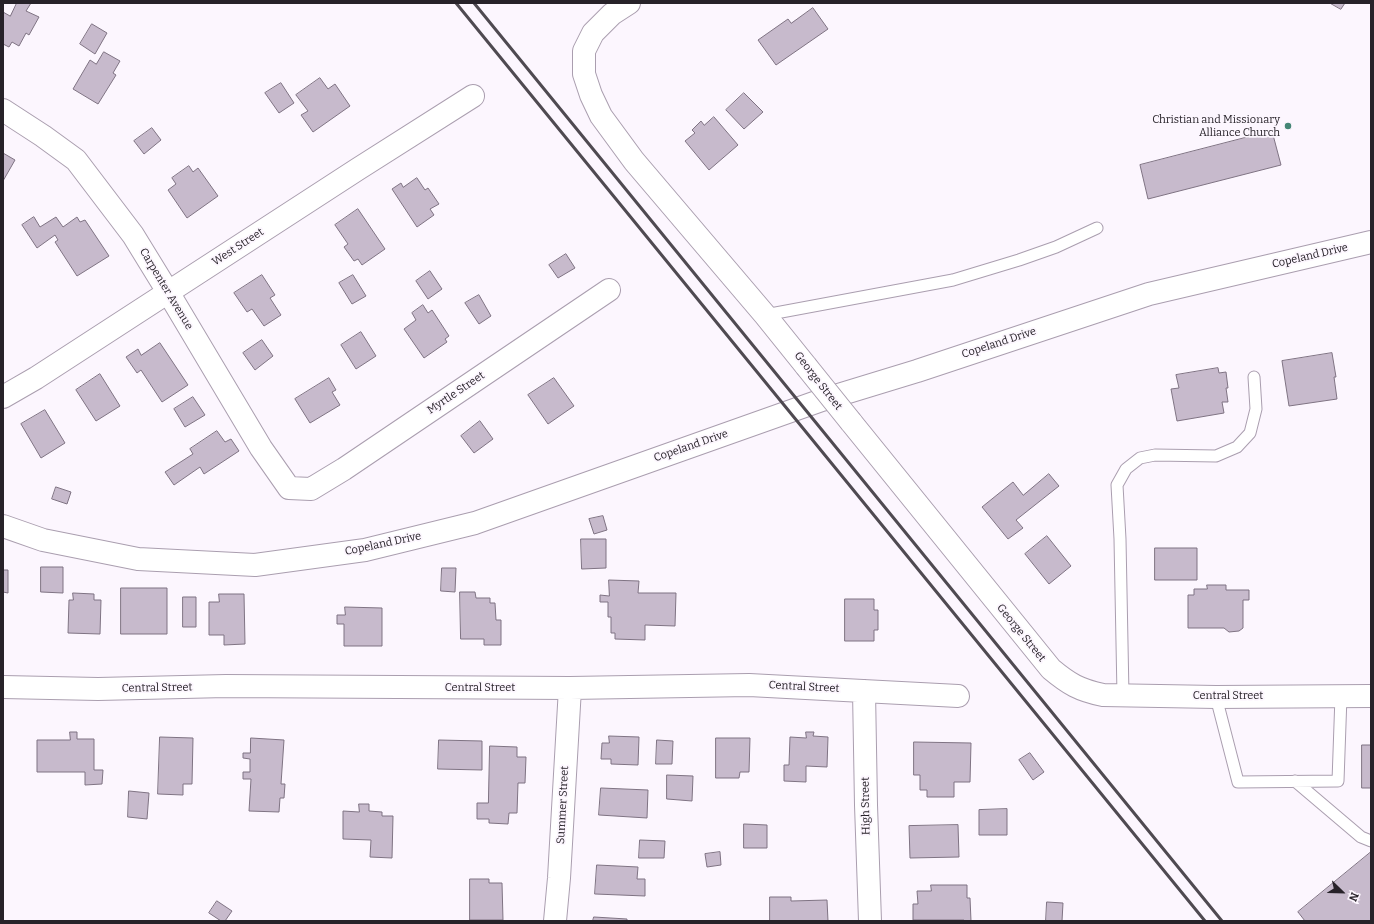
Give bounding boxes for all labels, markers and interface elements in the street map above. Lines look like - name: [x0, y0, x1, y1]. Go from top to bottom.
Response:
- place label: Christian and Missionary Alliance Church: [1152, 113, 1280, 139]
- marker: Christian and Missionary Alliance Church: [1283, 121, 1293, 131]
- street label: West Street: [210, 225, 266, 269]
- street label: Copeland Drive: [1271, 241, 1349, 271]
- street label: Carpenter Avenue: [136, 246, 196, 332]
- street label: Copeland Drive: [960, 325, 1038, 361]
- street label: George Street: [791, 349, 845, 413]
- street label: Myrtle Street: [425, 369, 487, 417]
- street label: Copeland Drive: [652, 427, 730, 465]
- street label: Copeland Drive: [344, 529, 422, 559]
- street label: George Street: [994, 602, 1048, 664]
- street label: Central Street: [768, 679, 840, 695]
- street label: Central Street: [122, 681, 192, 695]
- street label: Central Street: [445, 681, 515, 695]
- street label: Central Street: [1193, 689, 1263, 703]
- street label: Summer Street: [554, 766, 572, 844]
- street label: High Street: [859, 777, 873, 835]
- north arrow: [1322, 872, 1362, 912]
- text: N: [1346, 890, 1361, 903]

